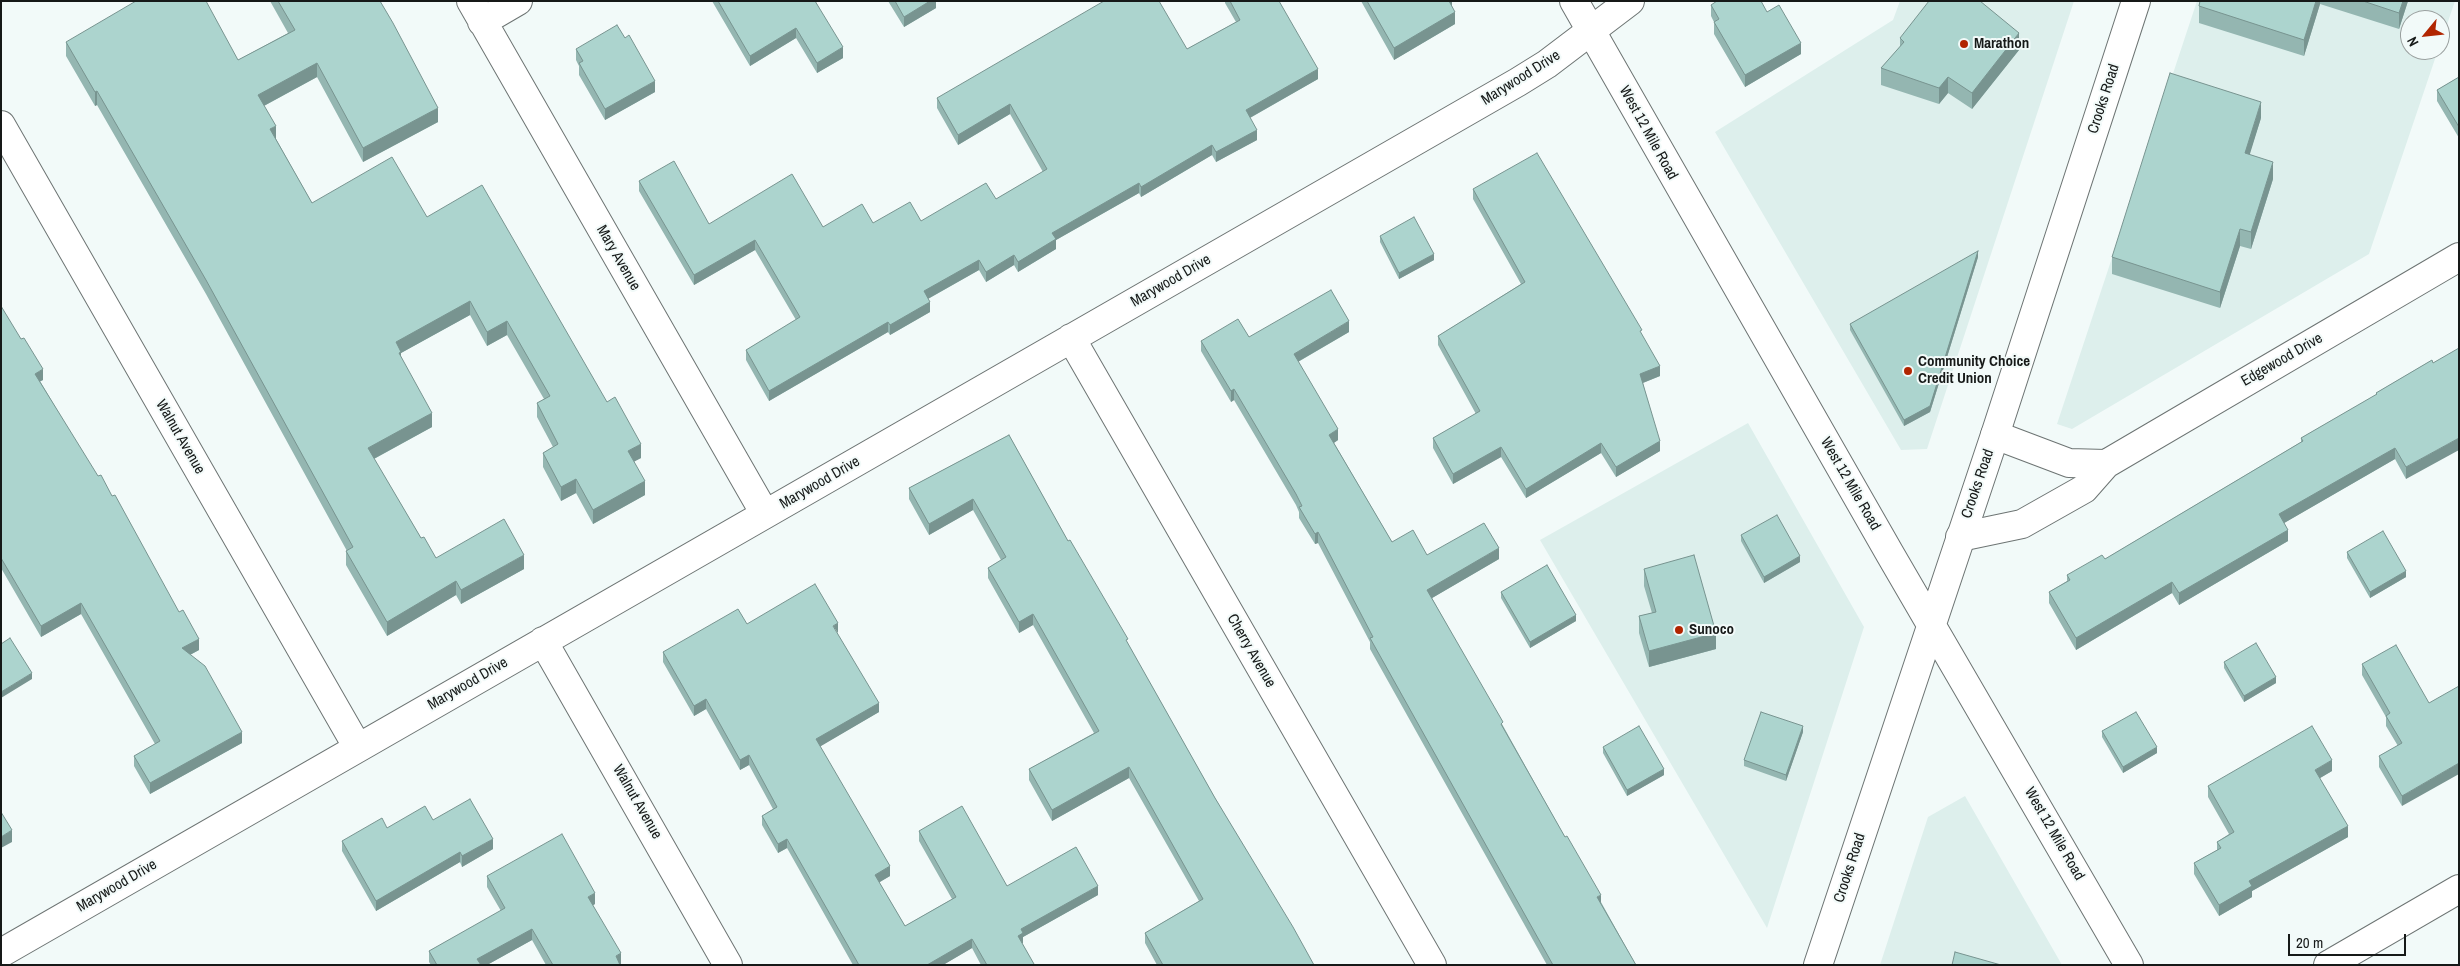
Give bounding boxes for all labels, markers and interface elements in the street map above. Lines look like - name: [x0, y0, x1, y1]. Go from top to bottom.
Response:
- north arrow: [2400, 10, 2450, 60]
- text: N: [2403, 34, 2423, 49]
- place label: Marathon: [1974, 35, 2029, 53]
- marker: Marathon: [1958, 38, 1970, 50]
- street label: Marywood Drive: [1478, 47, 1564, 109]
- street label: Crooks Road: [2084, 62, 2124, 136]
- street label: West 12 Mile Road: [1615, 83, 1681, 183]
- street label: Mary Avenue: [592, 222, 644, 294]
- street label: Marywood Drive: [1128, 251, 1214, 311]
- street label: Edgewood Drive: [2238, 329, 2326, 391]
- place label: Community Choice Credit Union: [1918, 353, 2030, 388]
- marker: Community Choice Credit Union: [1902, 365, 1914, 377]
- street label: Walnut Avenue: [152, 397, 208, 477]
- street label: West 12 Mile Road: [1816, 434, 1884, 534]
- street label: Crooks Road: [1958, 447, 1998, 521]
- street label: Marywood Drive: [777, 453, 863, 513]
- street label: Cherry Avenue: [1223, 611, 1279, 691]
- place label: Sunoco: [1689, 621, 1734, 639]
- marker: Sunoco: [1673, 624, 1685, 636]
- street label: Marywood Drive: [425, 654, 511, 714]
- street label: Walnut Avenue: [609, 762, 665, 842]
- street label: West 12 Mile Road: [2020, 784, 2088, 884]
- street label: Crooks Road: [1830, 831, 1870, 905]
- street label: Marywood Drive: [74, 856, 160, 916]
- scale bar: [2290, 924, 2408, 956]
- text: 20 m: [2296, 932, 2323, 953]

